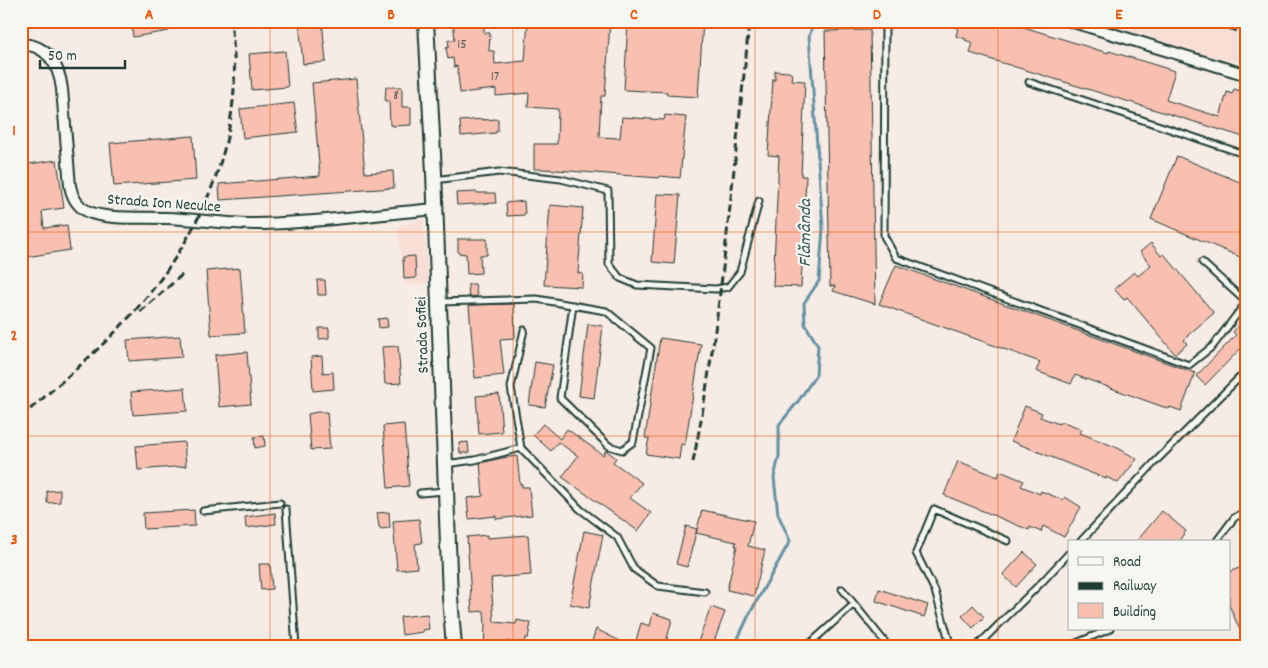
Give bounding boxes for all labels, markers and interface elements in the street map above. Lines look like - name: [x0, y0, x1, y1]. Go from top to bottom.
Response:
- text: A: [145, 4, 154, 27]
- text: B: [387, 4, 395, 27]
- text: C: [630, 4, 638, 27]
- text: D: [873, 4, 882, 27]
- text: E: [1115, 4, 1123, 27]
- house number: 15: [457, 35, 467, 55]
- scale bar: [40, 38, 125, 70]
- text: 50 m: [48, 46, 77, 68]
- house number: 17: [491, 67, 499, 87]
- house number: 8: [393, 86, 399, 106]
- text: 1: [12, 120, 16, 143]
- street label: Strada Ion Neculce: [106, 189, 222, 219]
- water label: Flămânda: [794, 198, 819, 267]
- street label: Strada Sofiei: [410, 296, 436, 374]
- text: 2: [11, 325, 18, 348]
- text: 3: [10, 529, 18, 552]
- legend: [1068, 540, 1230, 630]
- text: Road: [1113, 552, 1141, 574]
- text: Railway: [1113, 576, 1157, 598]
- text: Building: [1113, 602, 1156, 624]

